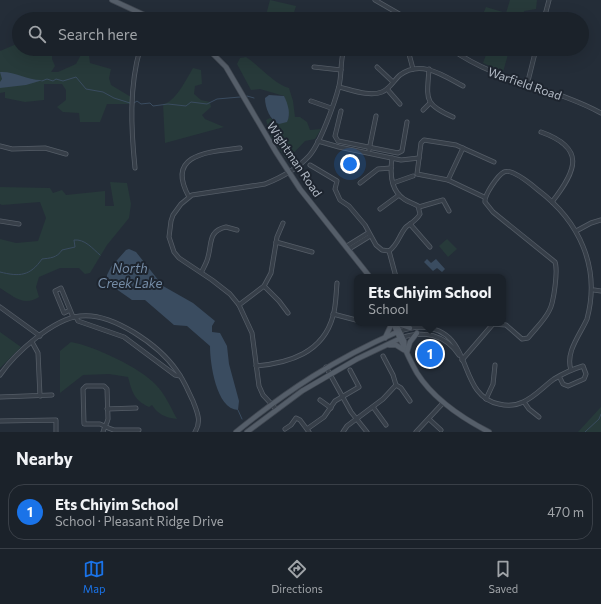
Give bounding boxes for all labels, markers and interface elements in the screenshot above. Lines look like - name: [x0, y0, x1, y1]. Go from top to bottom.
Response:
- search box: [12, 12, 589, 56]
- icon: search: [26, 23, 48, 45]
- text: Search here: [58, 25, 137, 43]
- street label: Warfield Road: [486, 64, 564, 102]
- street label: Wightman Road: [265, 119, 325, 199]
- your location: [340, 154, 360, 174]
- water label: North Creek Lake: [98, 260, 163, 291]
- popup: [354, 274, 506, 326]
- text: Ets Chiyim School: [368, 283, 492, 301]
- text: School: [368, 301, 409, 317]
- pin: 1: [417, 339, 443, 369]
- text: Nearby: [16, 448, 73, 469]
- text: Ets Chiyim School: [55, 495, 178, 513]
- text: 1: [27, 504, 33, 520]
- text: 470 m: [547, 504, 584, 520]
- text: School · Pleasant Ridge Drive: [55, 513, 224, 529]
- tab: Map: [83, 558, 106, 595]
- tab: Directions: [271, 558, 323, 595]
- tab: Saved: [488, 558, 518, 595]

